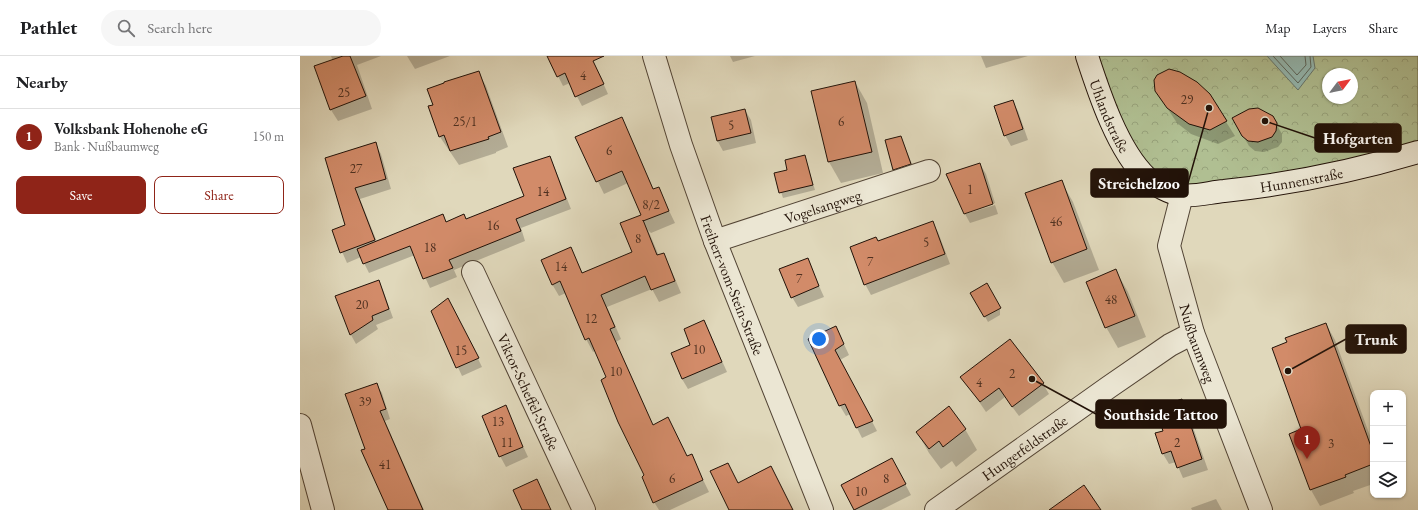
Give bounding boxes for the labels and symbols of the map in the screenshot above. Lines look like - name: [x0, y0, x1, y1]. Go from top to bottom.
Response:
- house number: 4: [580, 67, 587, 84]
- north arrow: [1322, 68, 1358, 104]
- street label: Uhlandstraße: [1086, 77, 1134, 156]
- house number: 25: [338, 84, 350, 101]
- house number: 29: [1181, 91, 1194, 108]
- house number: 25/1: [453, 113, 477, 130]
- house number: 6: [838, 113, 844, 130]
- house number: 5: [728, 117, 734, 134]
- callout: Hofgarten: [1315, 124, 1401, 152]
- text: Hofgarten: [1323, 128, 1393, 149]
- house number: 6: [606, 142, 612, 159]
- house number: 27: [350, 160, 363, 177]
- street label: Hunnenstraße: [1259, 162, 1345, 196]
- callout: Streichelzoo: [1091, 169, 1188, 197]
- text: Streichelzoo: [1098, 173, 1180, 194]
- house number: 1: [967, 181, 973, 198]
- house number: 14: [537, 183, 550, 200]
- street label: Vogelsangweg: [782, 184, 864, 227]
- house number: 8/2: [642, 196, 661, 213]
- street label: Freiherr-vom-Stein-Straße: [697, 212, 769, 358]
- house number: 46: [1050, 213, 1062, 230]
- house number: 16: [487, 217, 499, 234]
- house number: 8: [635, 230, 641, 247]
- house number: 5: [923, 234, 929, 251]
- house number: 18: [424, 239, 436, 256]
- house number: 7: [867, 253, 874, 270]
- house number: 14: [555, 258, 568, 275]
- house number: 7: [796, 270, 803, 287]
- house number: 48: [1105, 291, 1117, 308]
- house number: 20: [356, 296, 368, 313]
- street label: Nußbaumweg: [1176, 302, 1221, 386]
- house number: 12: [585, 310, 598, 327]
- callout: Trunk: [1346, 325, 1406, 353]
- your location: [809, 329, 829, 349]
- text: Trunk: [1354, 329, 1398, 350]
- street label: Viktor-Scheffel-Straße: [493, 330, 564, 453]
- house number: 10: [693, 341, 705, 358]
- house number: 15: [455, 342, 467, 359]
- house number: 10: [610, 363, 622, 380]
- house number: 2: [1009, 365, 1016, 382]
- house number: 4: [976, 374, 983, 391]
- house number: 39: [359, 393, 372, 410]
- callout: Southside Tattoo: [1096, 400, 1226, 428]
- text: Southside Tattoo: [1104, 404, 1218, 425]
- street label: Hungerfeldstraße: [977, 410, 1071, 484]
- house number: 13: [492, 413, 504, 430]
- pin: 1: [1294, 426, 1320, 459]
- house number: 11: [501, 434, 513, 451]
- house number: 2: [1174, 434, 1181, 451]
- house number: 3: [1328, 435, 1334, 452]
- house number: 41: [379, 456, 391, 473]
- house number: 6: [669, 470, 675, 487]
- house number: 8: [883, 470, 889, 487]
- house number: 10: [855, 483, 867, 500]

